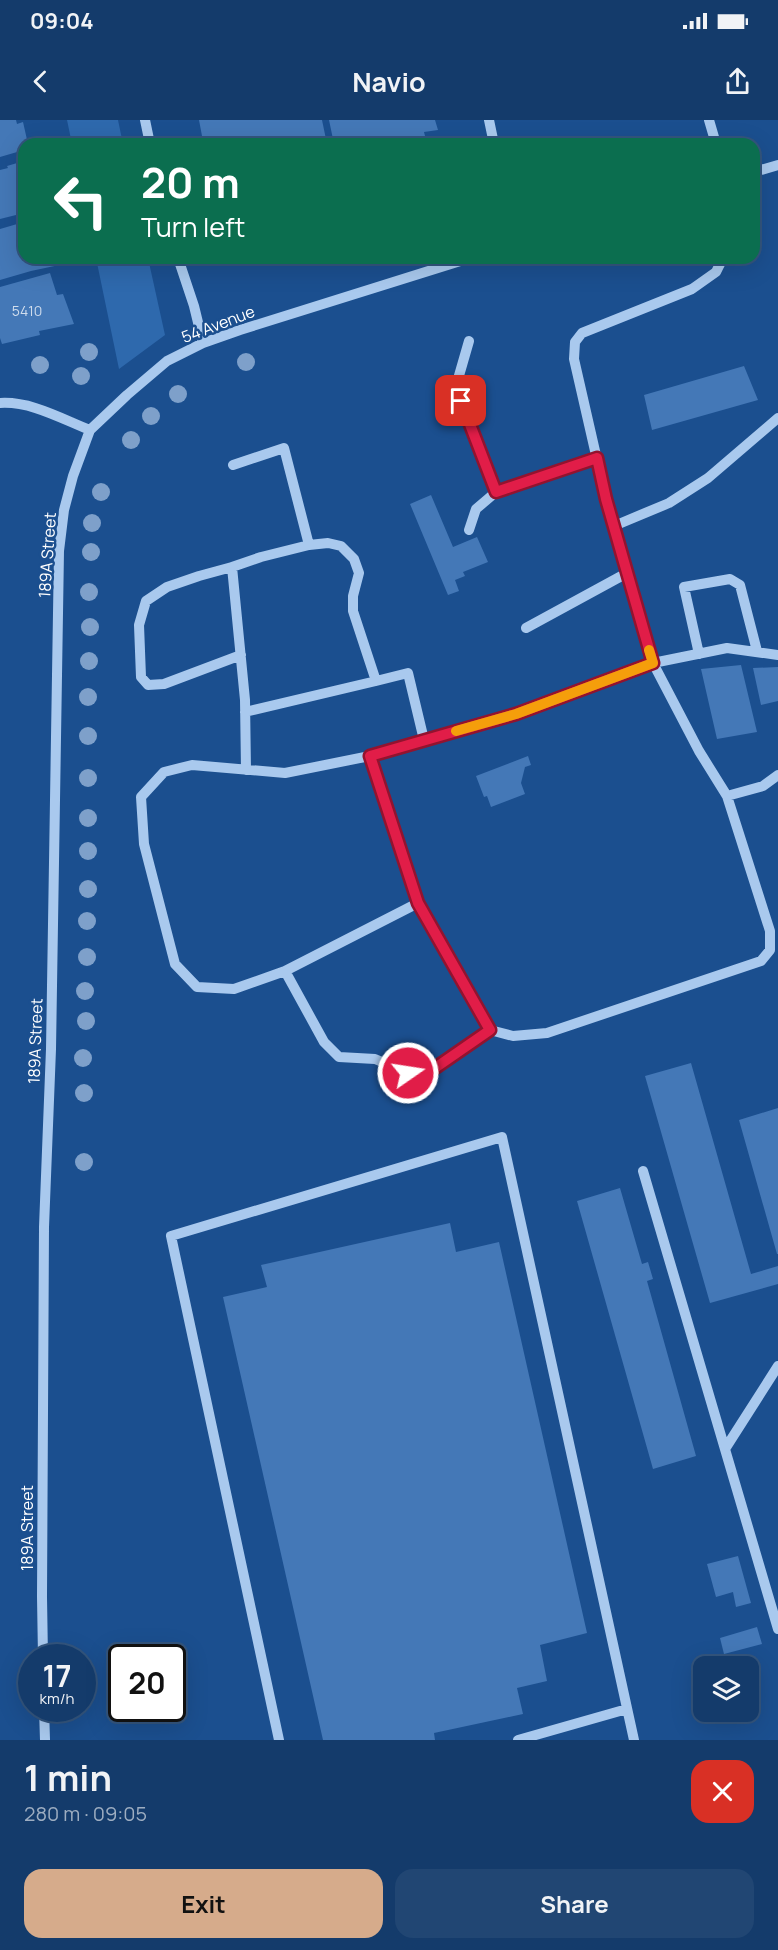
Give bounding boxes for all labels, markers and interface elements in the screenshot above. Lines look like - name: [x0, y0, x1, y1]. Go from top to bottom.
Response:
- text: 09:04: [30, 6, 94, 36]
- text: Navio: [352, 63, 426, 100]
- icon: back: [24, 65, 57, 98]
- icon: share: [721, 65, 754, 98]
- text: 20 m: [141, 153, 240, 211]
- icon: left: [42, 162, 120, 240]
- text: Turn left: [141, 208, 245, 245]
- street label: 54 Avenue: [178, 300, 258, 348]
- house number: 5410: [12, 301, 42, 320]
- pin: [435, 375, 486, 426]
- icon: arrive: [444, 384, 477, 417]
- street label: 189A Street: [33, 511, 61, 599]
- street label: 189A Street: [23, 998, 47, 1084]
- position arrow: [376, 1041, 440, 1105]
- street label: 189A Street: [16, 1485, 38, 1571]
- speed limit sign: 20: [108, 1644, 186, 1722]
- text: 17: [42, 1655, 72, 1696]
- map controls: [693, 1656, 759, 1722]
- button: layers: [693, 1656, 759, 1722]
- text: km/h: [40, 1688, 74, 1709]
- text: 1 min: [24, 1753, 112, 1802]
- button: close: [691, 1760, 754, 1823]
- text: 280 m · 09:05: [24, 1800, 147, 1827]
- button: Exit: [24, 1869, 383, 1938]
- button: Share: [395, 1869, 754, 1938]

